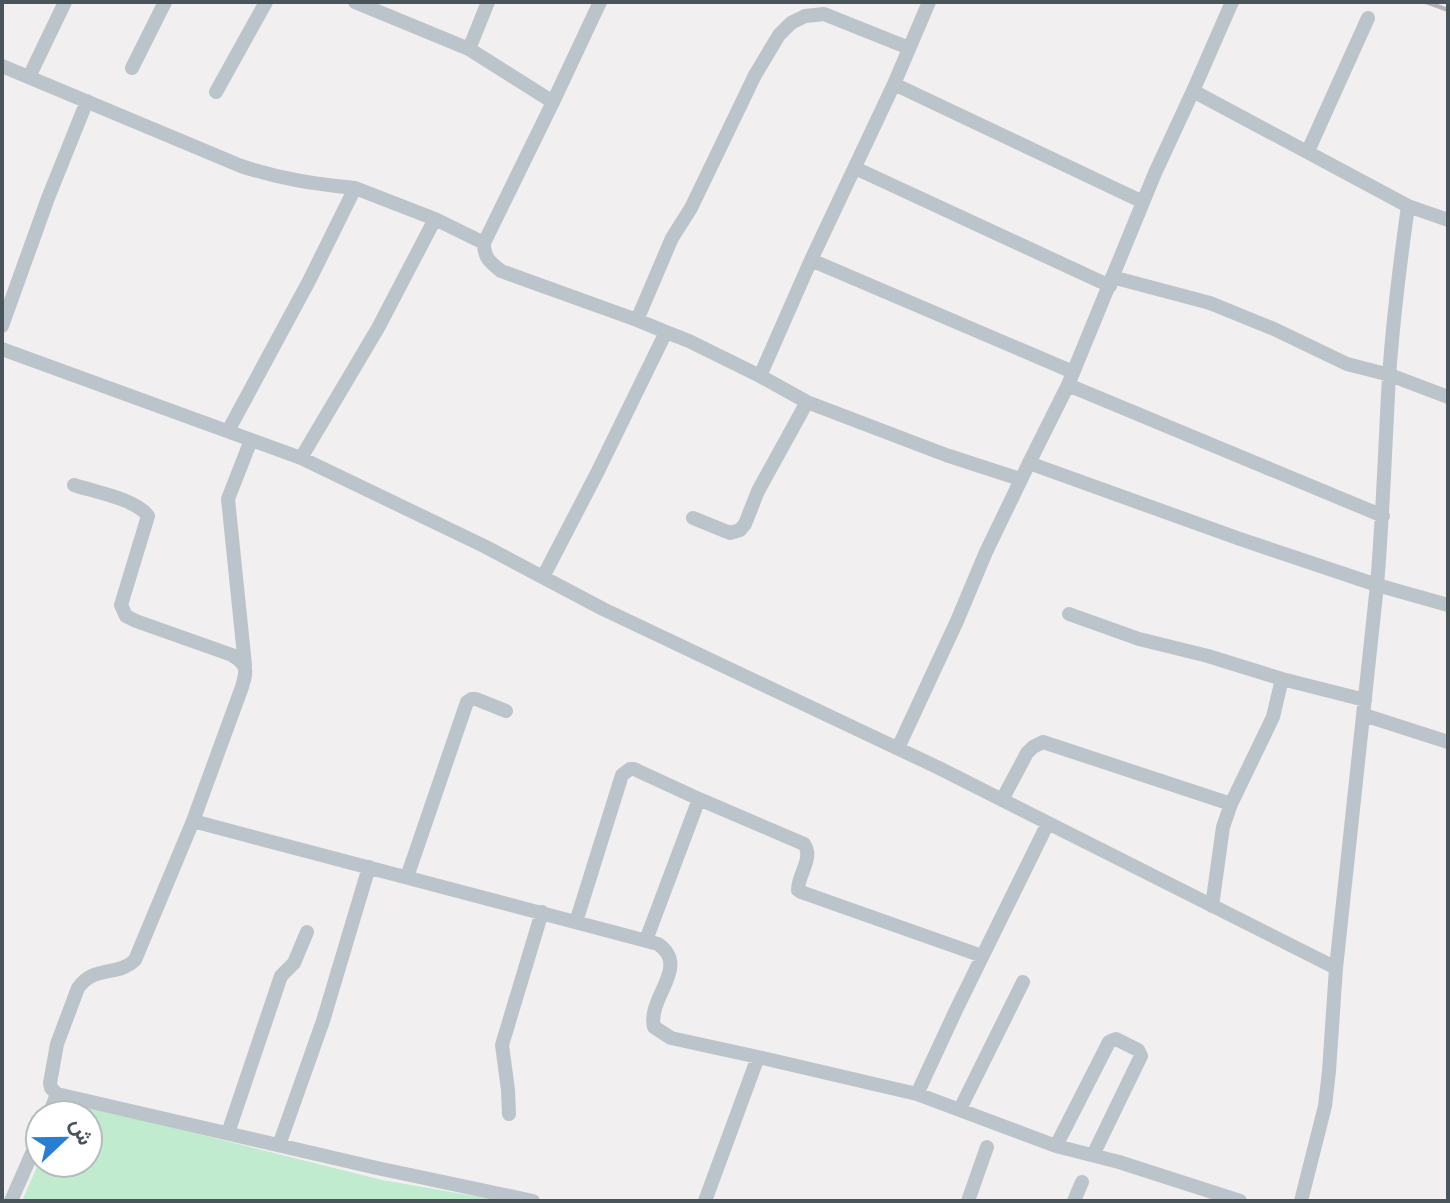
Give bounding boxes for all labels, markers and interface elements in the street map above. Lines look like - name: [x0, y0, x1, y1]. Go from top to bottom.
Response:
- north arrow: [24, 1099, 104, 1179]
- text: ش: [64, 1114, 101, 1149]

